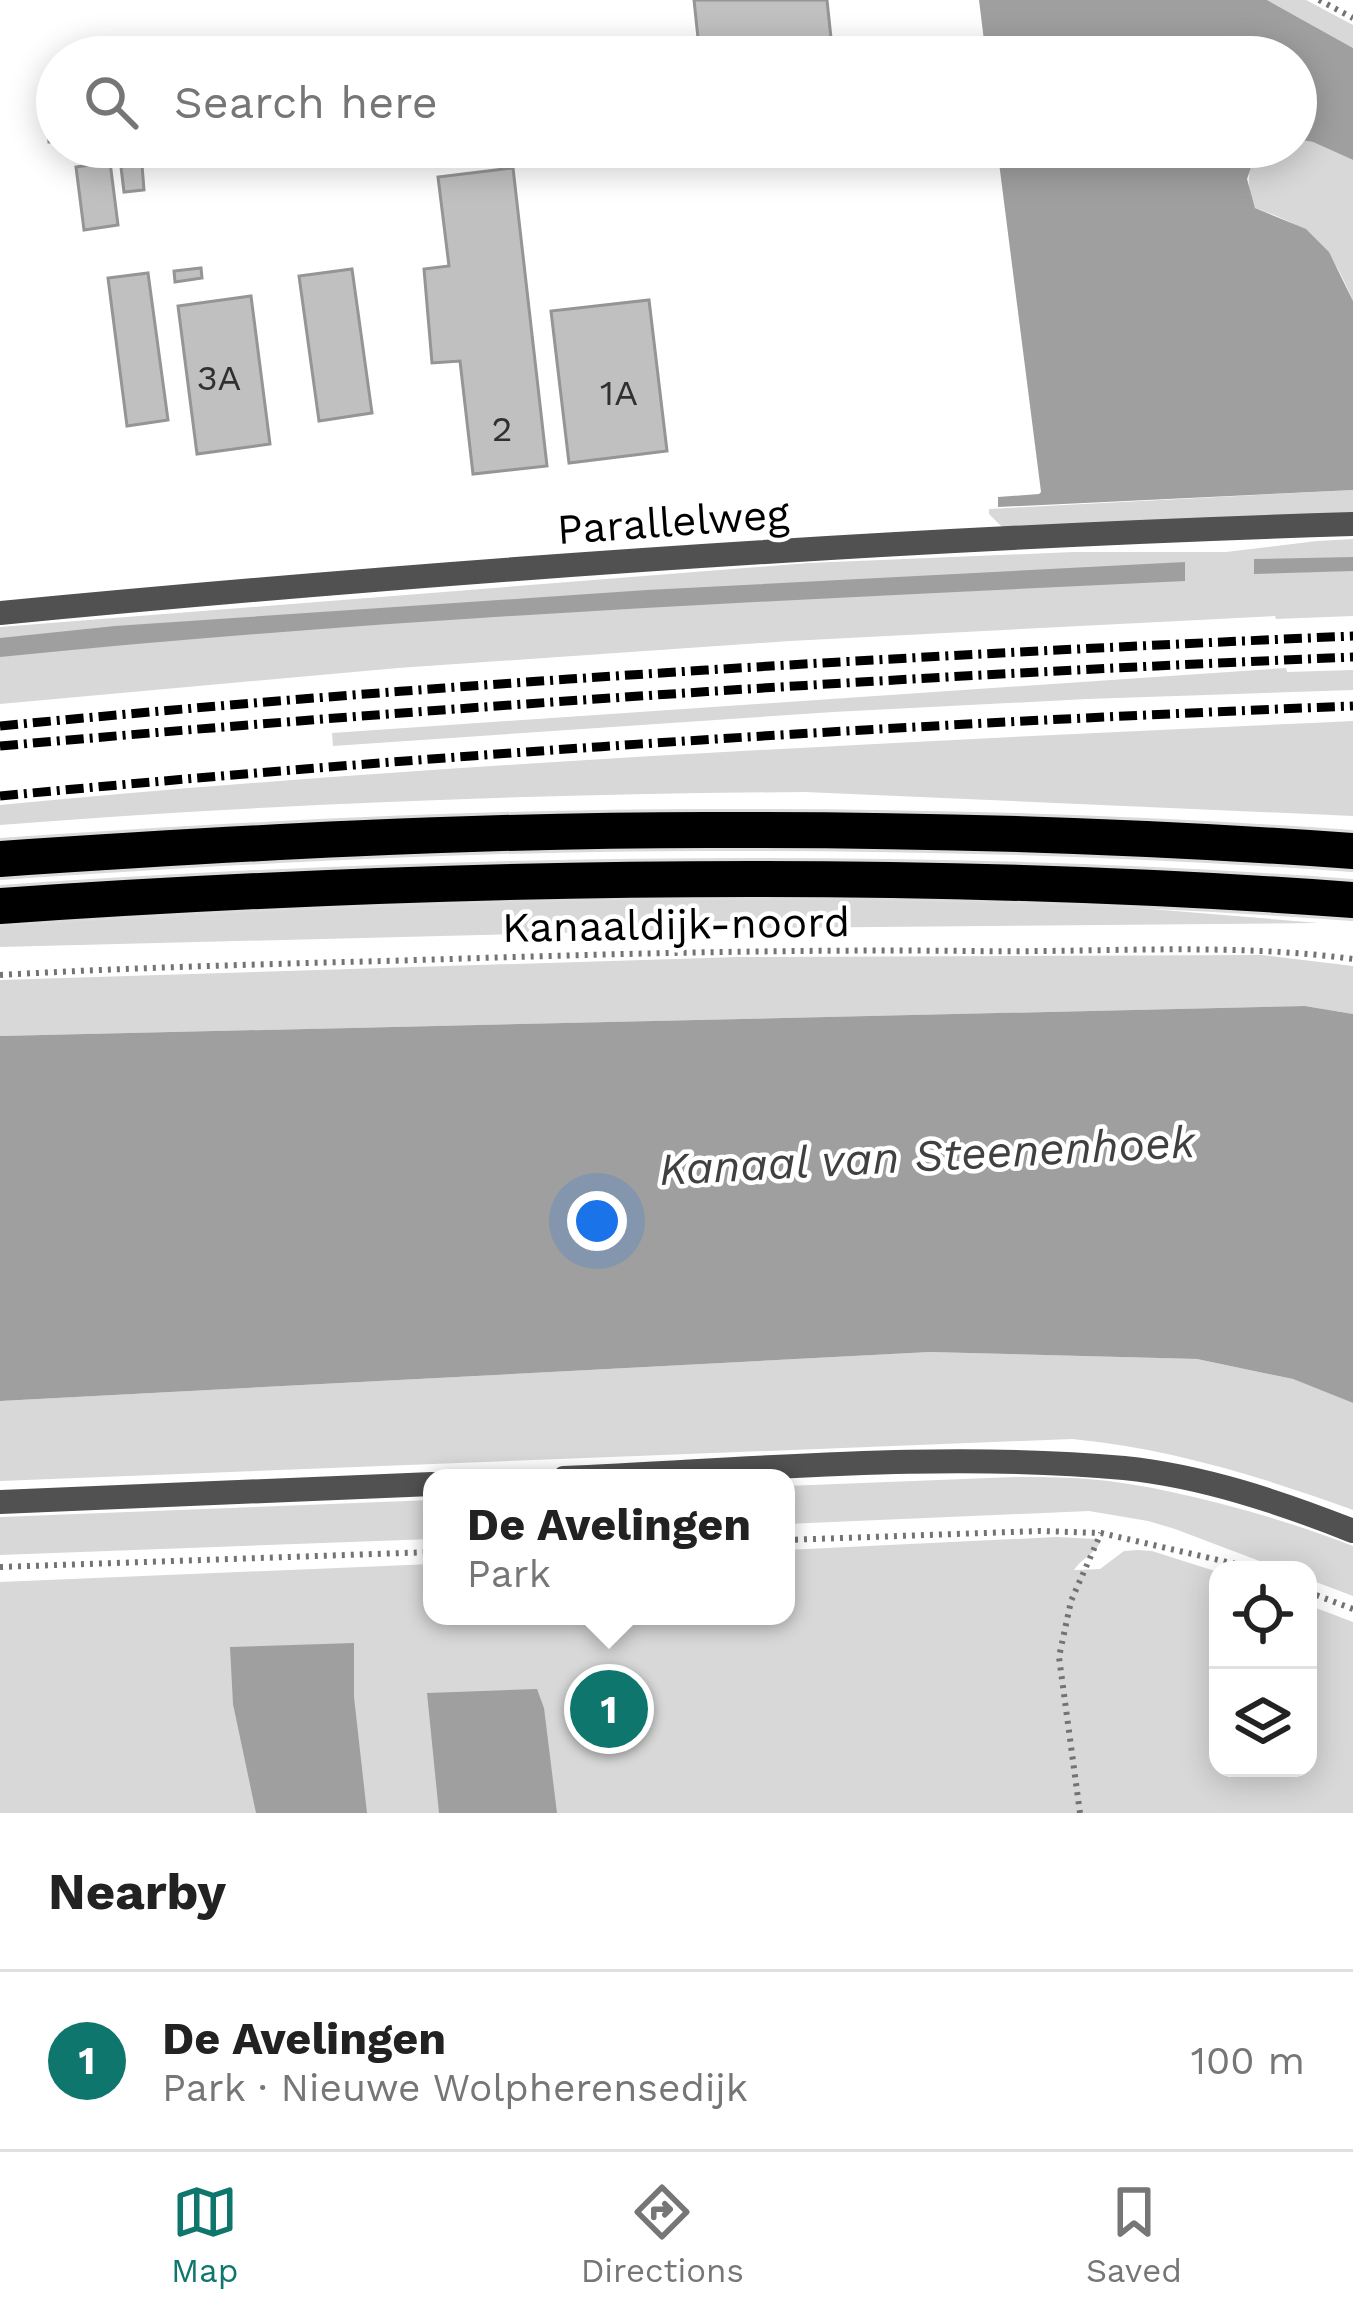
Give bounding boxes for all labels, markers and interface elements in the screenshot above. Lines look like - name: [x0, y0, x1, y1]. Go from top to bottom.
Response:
- search box: [36, 36, 1317, 168]
- icon: search: [78, 69, 144, 135]
- text: Search here: [174, 76, 438, 129]
- house number: 3A: [197, 357, 241, 399]
- house number: 1A: [600, 372, 638, 414]
- house number: 2: [492, 408, 513, 450]
- street label: Parallelweg: [555, 489, 792, 554]
- street label: Kanaaldijk-noord: [502, 897, 850, 952]
- water label: Kanaal van Steenenhoek: [657, 1115, 1198, 1196]
- your location: [567, 1191, 627, 1251]
- popup: [423, 1469, 795, 1625]
- text: De Avelingen: [467, 1498, 751, 1551]
- text: Park: [467, 1551, 551, 1596]
- map controls: [1209, 1561, 1317, 1777]
- button: locate: [1209, 1561, 1317, 1669]
- pin: 1: [570, 1664, 648, 1754]
- button: layers: [1209, 1669, 1317, 1777]
- text: Nearby: [48, 1862, 226, 1921]
- text: De Avelingen: [162, 2012, 446, 2065]
- text: 1: [79, 2038, 95, 2083]
- text: 100 m: [1191, 2038, 1305, 2083]
- text: Park · Nieuwe Wolpherensedijk: [162, 2065, 748, 2110]
- tab: Map: [171, 2179, 238, 2290]
- tab: Directions: [581, 2179, 744, 2290]
- tab: Saved: [1086, 2179, 1182, 2290]

